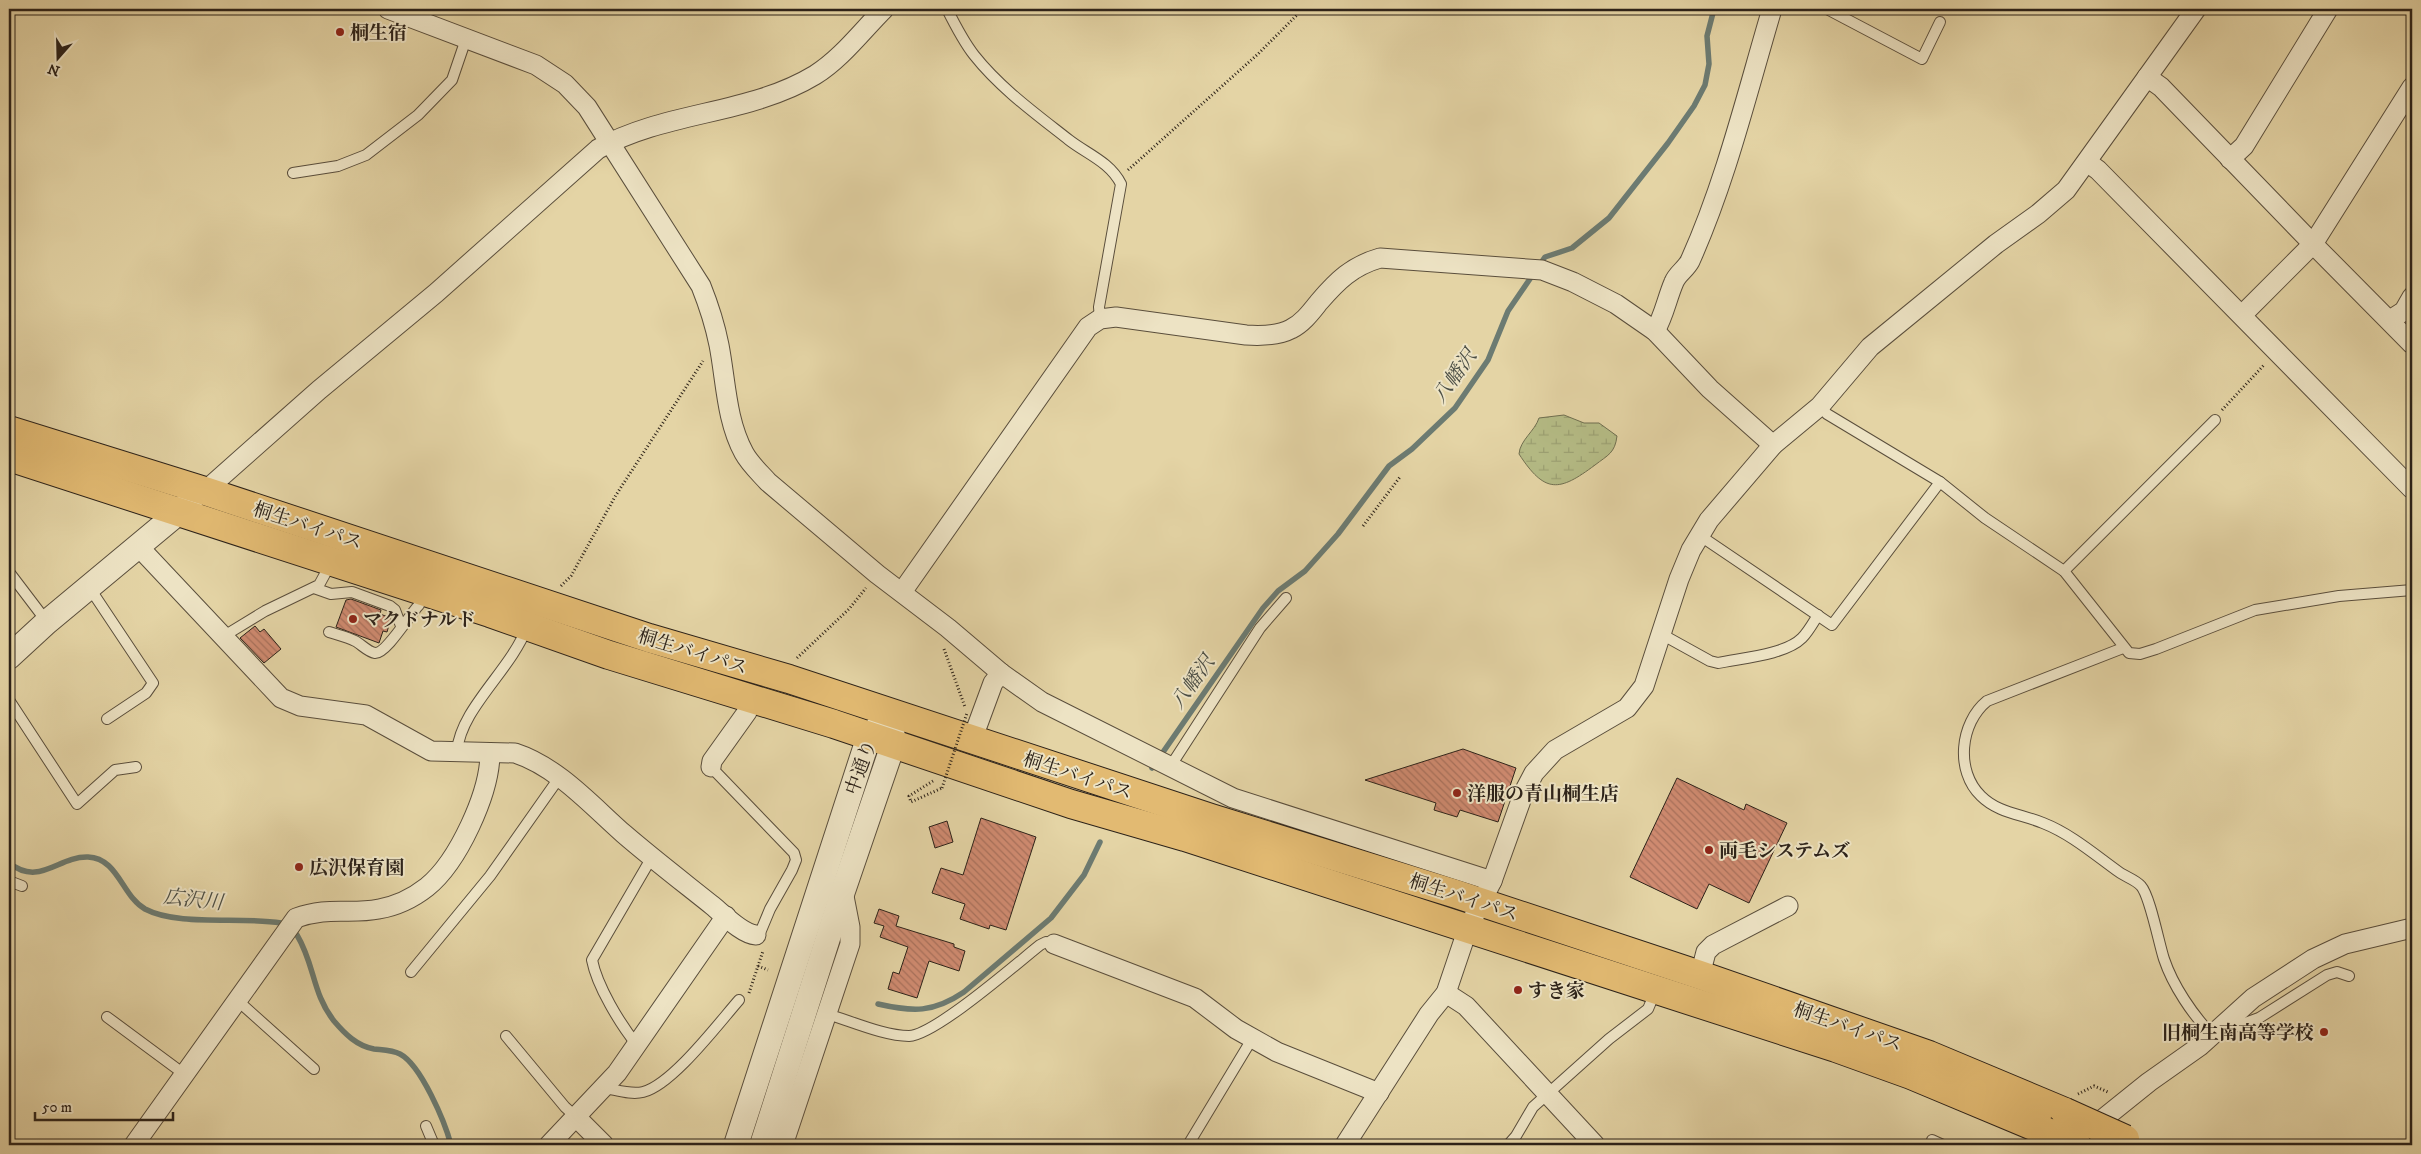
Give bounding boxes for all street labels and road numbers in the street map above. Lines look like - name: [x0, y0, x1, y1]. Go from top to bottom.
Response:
- street label: 桐生バイパス: [250, 498, 365, 555]
- street label: 桐生バイパス: [635, 625, 750, 680]
- street label: 中通り: [841, 737, 882, 798]
- street label: 桐生バイパス: [1020, 748, 1135, 805]
- street label: 桐生バイパス: [1406, 870, 1521, 927]
- street label: 桐生バイパス: [1790, 998, 1905, 1057]

